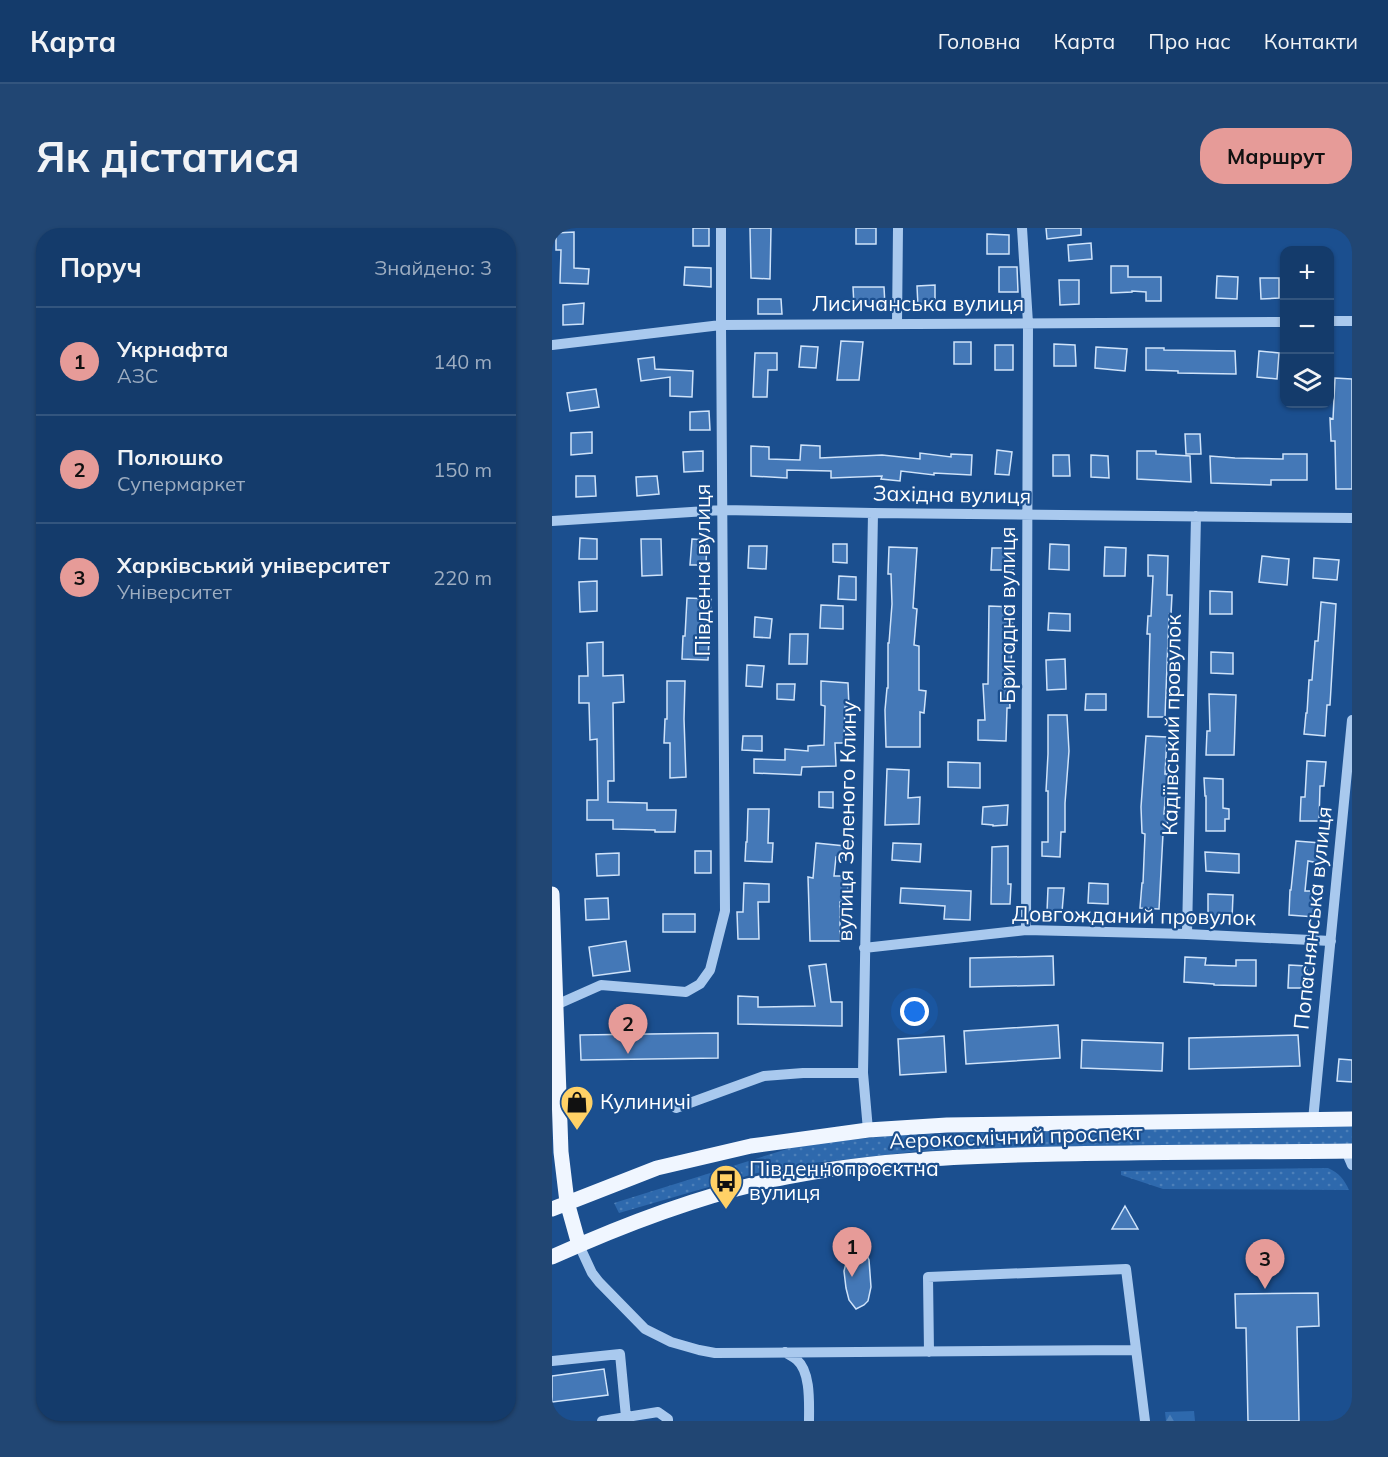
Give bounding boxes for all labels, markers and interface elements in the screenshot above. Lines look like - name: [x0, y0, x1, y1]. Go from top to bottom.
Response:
- text: Карта: [30, 24, 116, 59]
- text: Головна: [938, 28, 1021, 54]
- text: Карта: [1054, 28, 1115, 54]
- text: Про нас: [1148, 28, 1231, 54]
- text: Контакти: [1264, 28, 1358, 54]
- button: Маршрут: [1200, 128, 1352, 184]
- text: Як дістатися: [36, 130, 300, 183]
- map controls: [1280, 246, 1334, 408]
- button: +: [1280, 246, 1334, 300]
- text: Поруч: [60, 251, 142, 284]
- text: Знайдено: 3: [374, 255, 492, 280]
- street label: Лисичанська вулиця: [812, 290, 1024, 316]
- button: −: [1280, 300, 1334, 354]
- text: Укрнафта: [117, 335, 228, 363]
- text: 1: [74, 349, 86, 374]
- text: 140 m: [433, 349, 492, 374]
- button: layers: [1280, 354, 1334, 408]
- text: АЗС: [117, 363, 158, 388]
- text: Полюшко: [117, 443, 223, 471]
- text: 2: [74, 457, 86, 482]
- text: 150 m: [433, 457, 492, 482]
- text: Супермаркет: [117, 471, 245, 496]
- street label: Західна вулиця: [873, 480, 1031, 508]
- street label: Південна вулиця: [689, 484, 715, 656]
- street label: Бригадна вулиця: [994, 527, 1020, 703]
- text: Харківський університет: [117, 551, 390, 579]
- text: 3: [74, 565, 86, 590]
- text: 220 m: [433, 565, 492, 590]
- text: Університет: [117, 579, 232, 604]
- street label: Кадіївський провулок: [1156, 613, 1186, 836]
- street label: вулиця Зеленого Клину: [831, 700, 861, 942]
- street label: Попаснянська вулиця: [1287, 805, 1337, 1031]
- street label: Довгожданий провулок: [1012, 900, 1257, 930]
- your location: [900, 997, 929, 1026]
- pin: 2: [608, 1004, 648, 1054]
- shop icon: Кулиничі: [559, 1084, 595, 1131]
- place label: Кулиничі: [600, 1088, 691, 1114]
- street label: Аерокосмічний проспект: [889, 1119, 1144, 1153]
- place label: Південнопроєктна вулиця: [749, 1155, 939, 1205]
- bus stop icon: Південнопроєктна вулиця: [708, 1163, 744, 1210]
- pin: 1: [832, 1228, 872, 1277]
- pin: 3: [1246, 1240, 1284, 1289]

